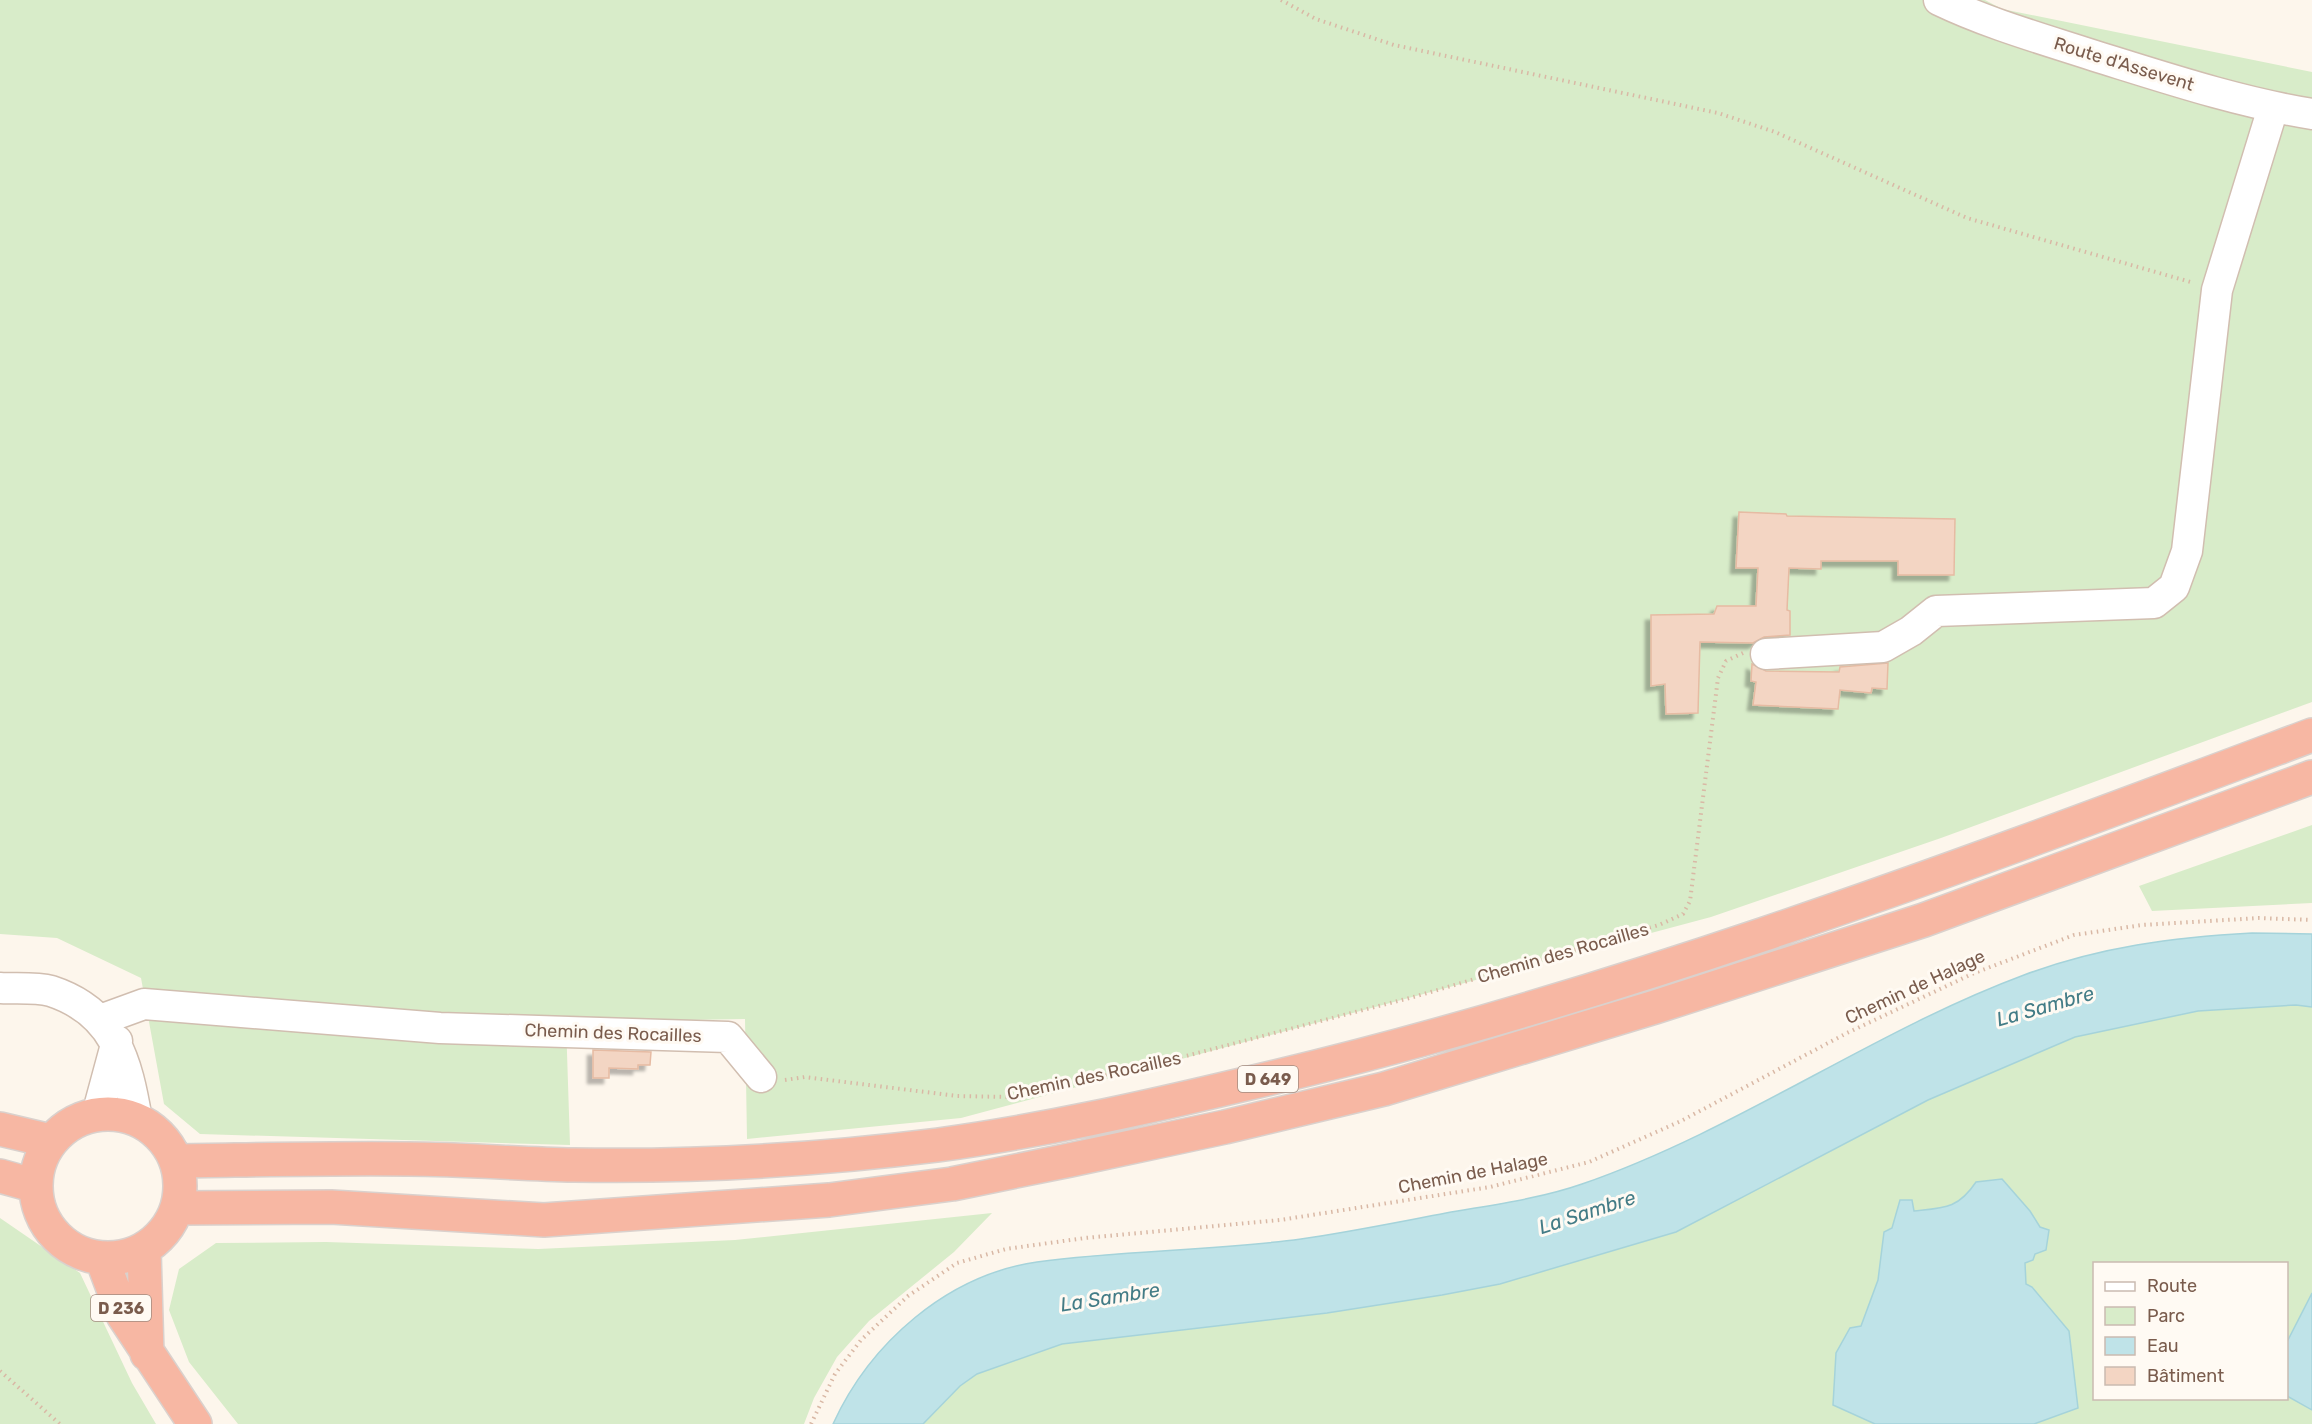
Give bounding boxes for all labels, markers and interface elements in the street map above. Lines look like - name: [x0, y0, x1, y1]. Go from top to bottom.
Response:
- street label: Route d'Assevent: [2051, 32, 2197, 96]
- street label: Chemin des Rocailles: [1475, 918, 1651, 988]
- street label: Chemin de Halage: [1842, 945, 1988, 1029]
- water label: La Sambre: [1993, 981, 2097, 1031]
- street label: Chemin des Rocailles: [524, 1019, 702, 1047]
- street label: Chemin des Rocailles: [1005, 1047, 1183, 1105]
- road number: D 649: [1238, 1066, 1298, 1092]
- street label: Chemin de Halage: [1396, 1148, 1550, 1198]
- water label: La Sambre: [1536, 1185, 1638, 1239]
- legend: [2093, 1262, 2288, 1400]
- text: Route: [2147, 1275, 2197, 1297]
- water label: La Sambre: [1059, 1277, 1161, 1317]
- road number: D 236: [91, 1295, 151, 1321]
- text: Parc: [2147, 1305, 2185, 1327]
- text: Eau: [2147, 1335, 2179, 1357]
- text: Bâtiment: [2147, 1365, 2224, 1387]

